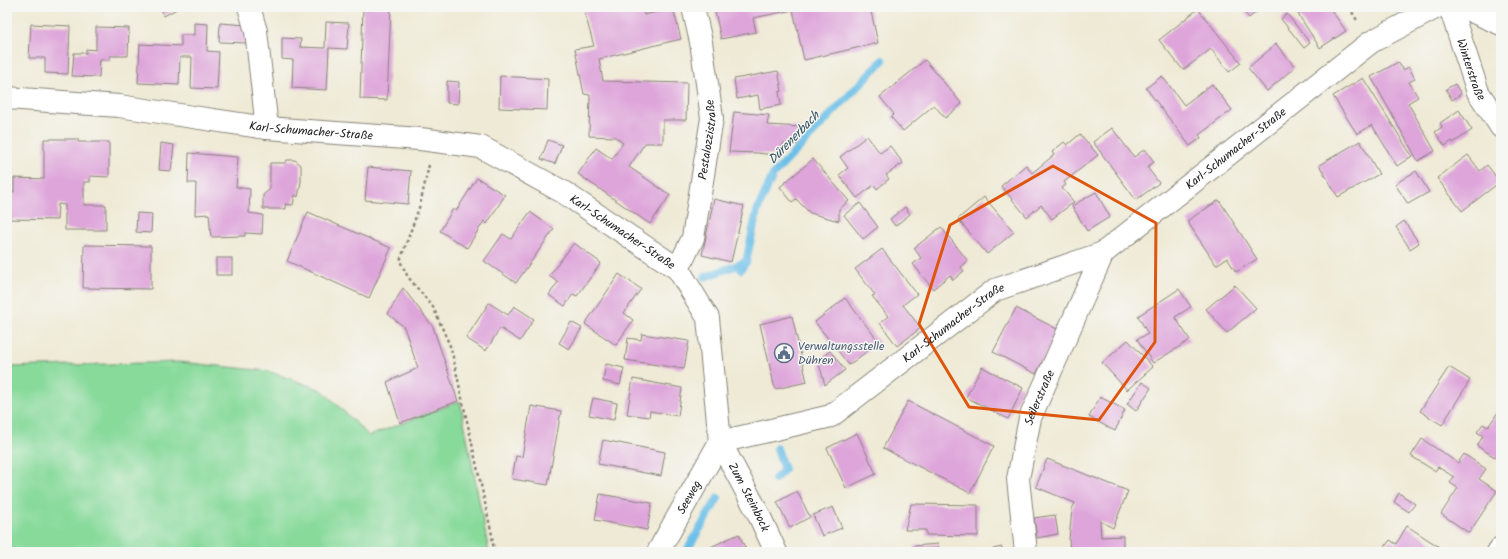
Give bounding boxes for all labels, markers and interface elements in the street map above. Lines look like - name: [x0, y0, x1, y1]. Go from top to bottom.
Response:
- street label: Winterstraße: [1451, 36, 1491, 105]
- street label: Pestalozzistraße: [693, 98, 722, 181]
- street label: Karl-Schumacher-Straße: [1181, 103, 1291, 195]
- water label: Dürenerbach: [763, 106, 826, 170]
- street label: Karl-Schumacher-Straße: [248, 116, 374, 146]
- street label: Karl-Schumacher-Straße: [565, 190, 680, 275]
- street label: Karl-Schumacher-Straße: [898, 278, 1008, 368]
- place label: Verwaltungsstelle Dühren: [798, 337, 885, 370]
- public building icon: Verwaltungsstelle Dühren: [773, 342, 795, 364]
- street label: Seilerstraße: [1020, 366, 1060, 427]
- street label: Zum Steinbock: [723, 459, 775, 535]
- street label: Seeweg: [672, 477, 707, 518]

